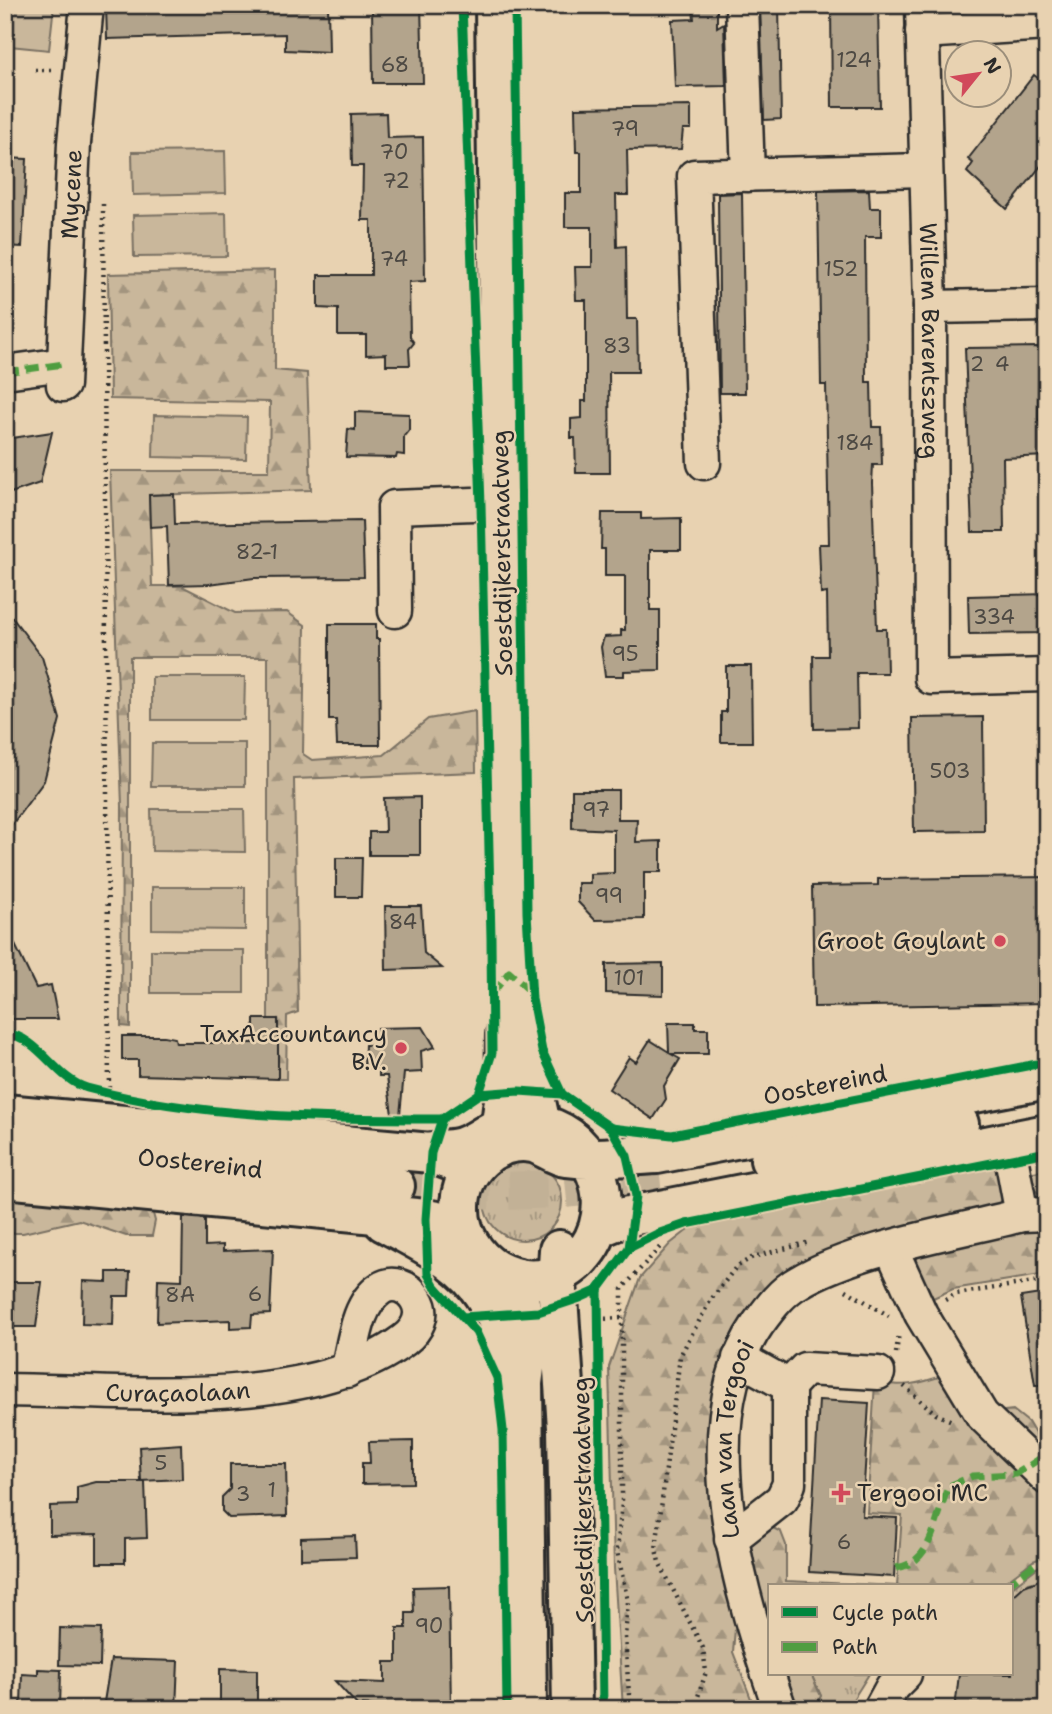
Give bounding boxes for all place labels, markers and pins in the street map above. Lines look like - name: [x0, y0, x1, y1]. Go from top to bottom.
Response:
- place label: Groot Goylant: [817, 925, 986, 957]
- marker: Groot Goylant: [992, 933, 1008, 949]
- place label: TaxAccountancy B.V.: [200, 1018, 387, 1078]
- marker: TaxAccountancy B.V.: [393, 1040, 409, 1056]
- place label: Tergooi MC: [857, 1477, 988, 1509]
- marker: Tergooi MC: [831, 1483, 851, 1503]

